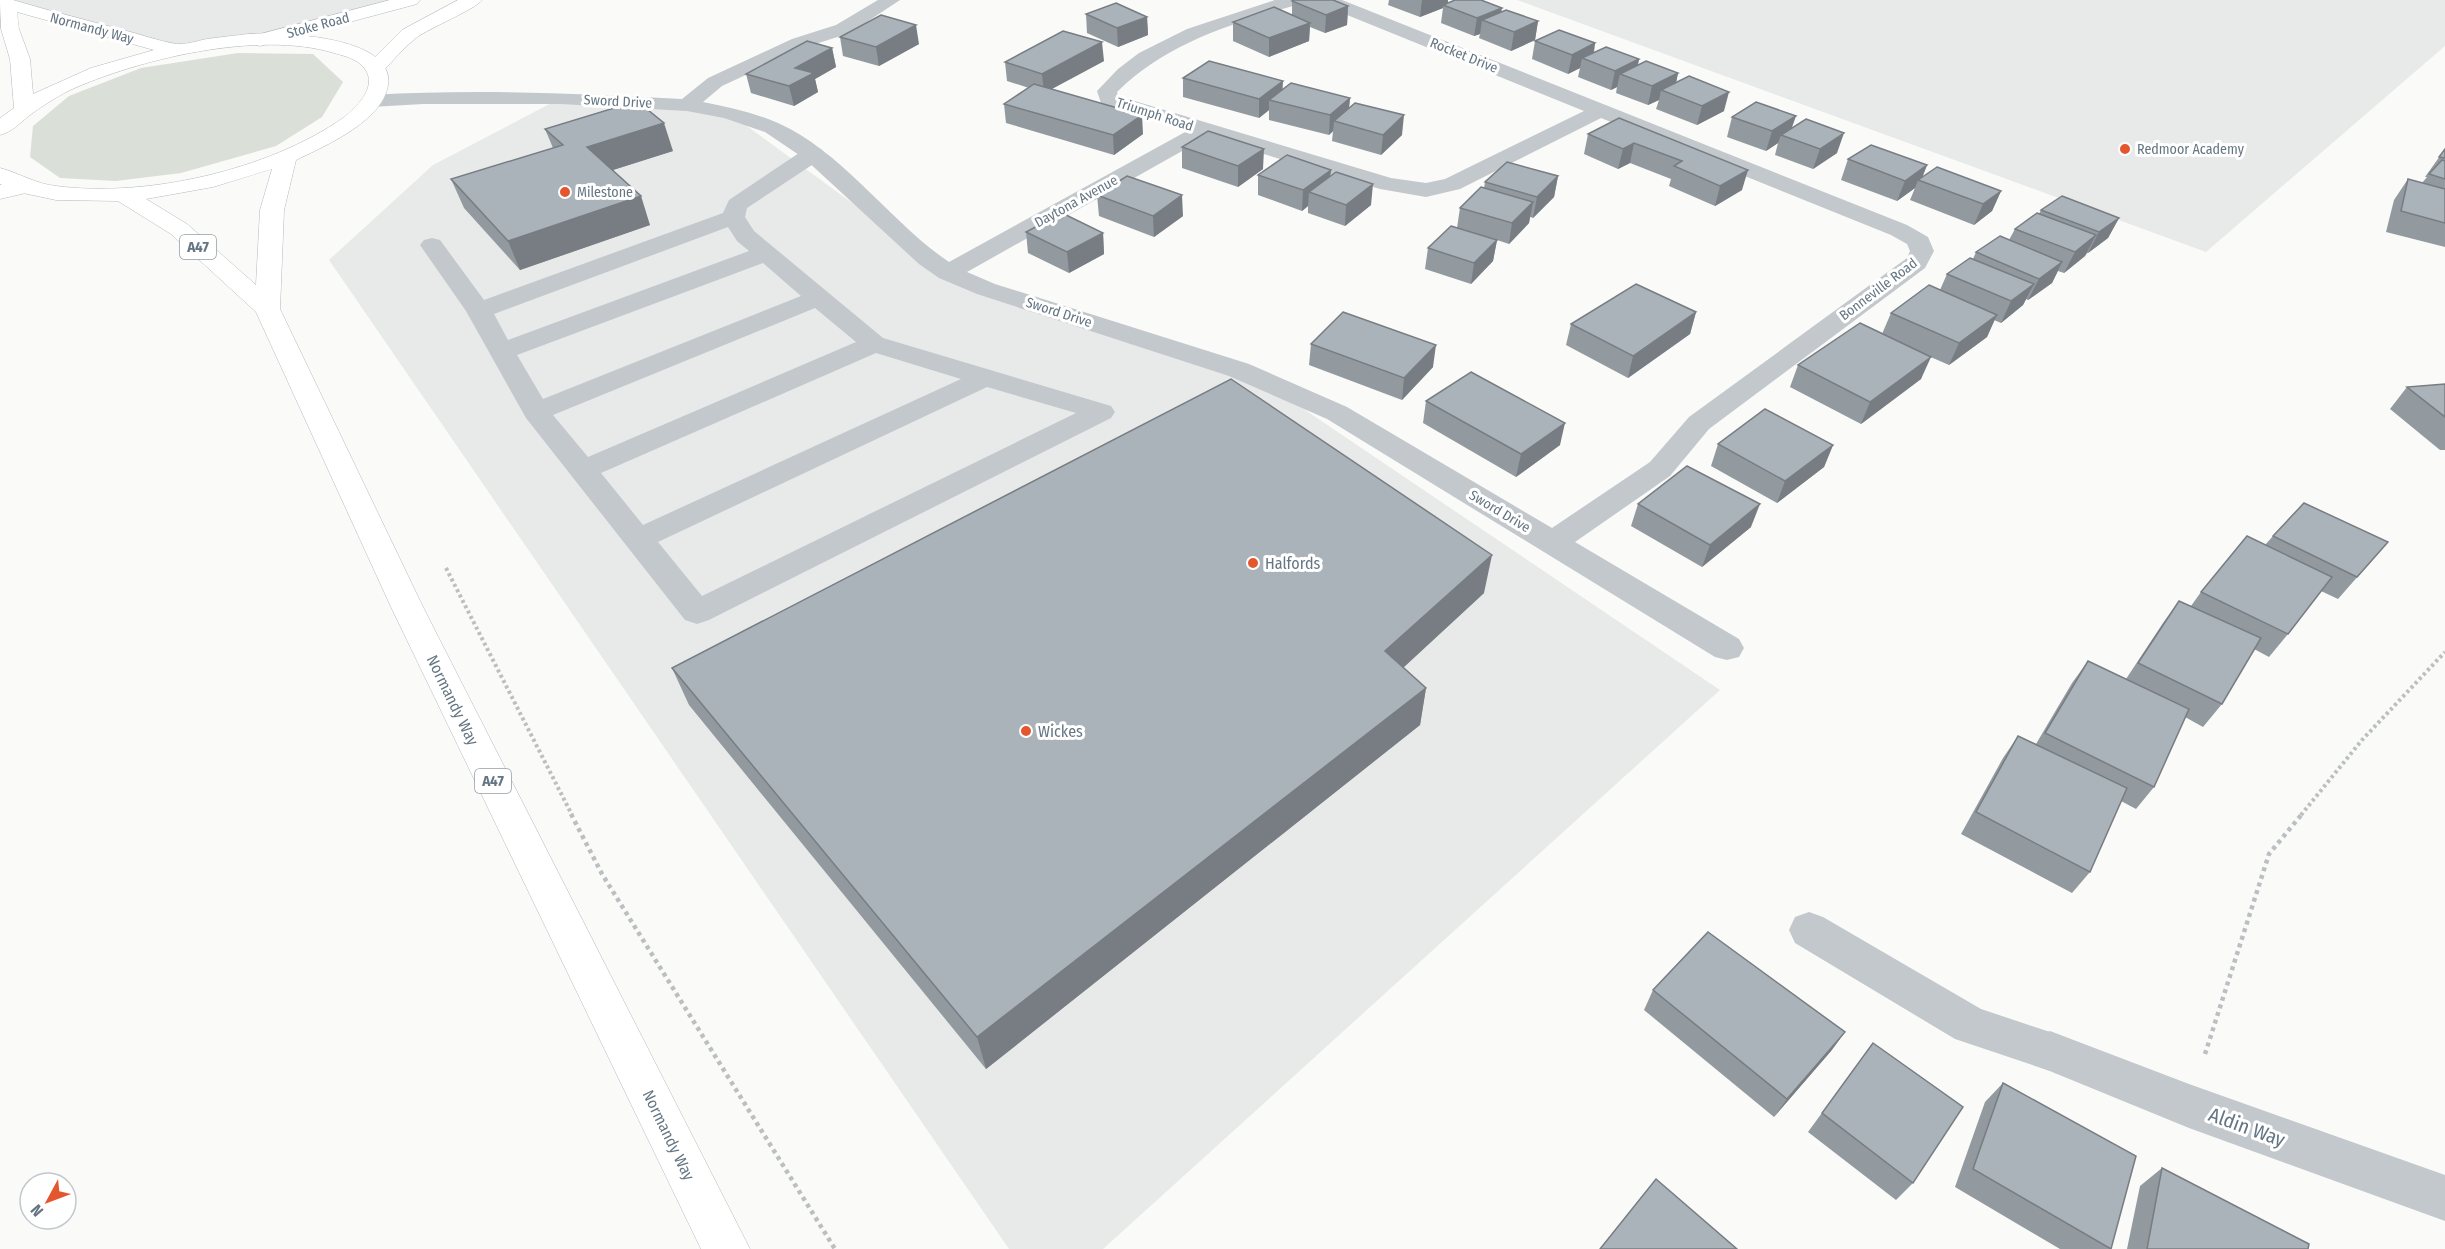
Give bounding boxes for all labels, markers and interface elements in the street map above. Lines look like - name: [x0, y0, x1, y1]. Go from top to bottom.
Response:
- street label: Normandy Way: [48, 9, 136, 48]
- street label: Stoke Road: [285, 9, 351, 42]
- street label: Rocket Drive: [1427, 34, 1500, 77]
- street label: Sword Drive: [583, 91, 653, 112]
- street label: Triumph Road: [1114, 94, 1195, 135]
- place label: Redmoor Academy: [2137, 141, 2245, 158]
- marker: Redmoor Academy: [2118, 142, 2132, 156]
- street label: Daytona Avenue: [1032, 172, 1121, 231]
- place label: Milestone: [577, 184, 633, 201]
- marker: Milestone: [558, 185, 572, 199]
- road number: A47: [180, 235, 216, 259]
- street label: Bonneville Road: [1836, 255, 1921, 324]
- street label: Sword Drive: [1024, 294, 1094, 331]
- street label: Sword Drive: [1466, 487, 1534, 536]
- place label: Halfords: [1265, 554, 1320, 573]
- marker: Halfords: [1246, 556, 1260, 570]
- street label: Normandy Way: [423, 652, 483, 749]
- place label: Wickes: [1038, 722, 1083, 741]
- marker: Wickes: [1019, 724, 1033, 738]
- road number: A47: [475, 769, 511, 793]
- street label: Normandy Way: [639, 1087, 699, 1184]
- street label: Aldin Way: [2206, 1102, 2289, 1152]
- north arrow: [18, 1171, 78, 1231]
- text: N: [27, 1201, 47, 1220]

